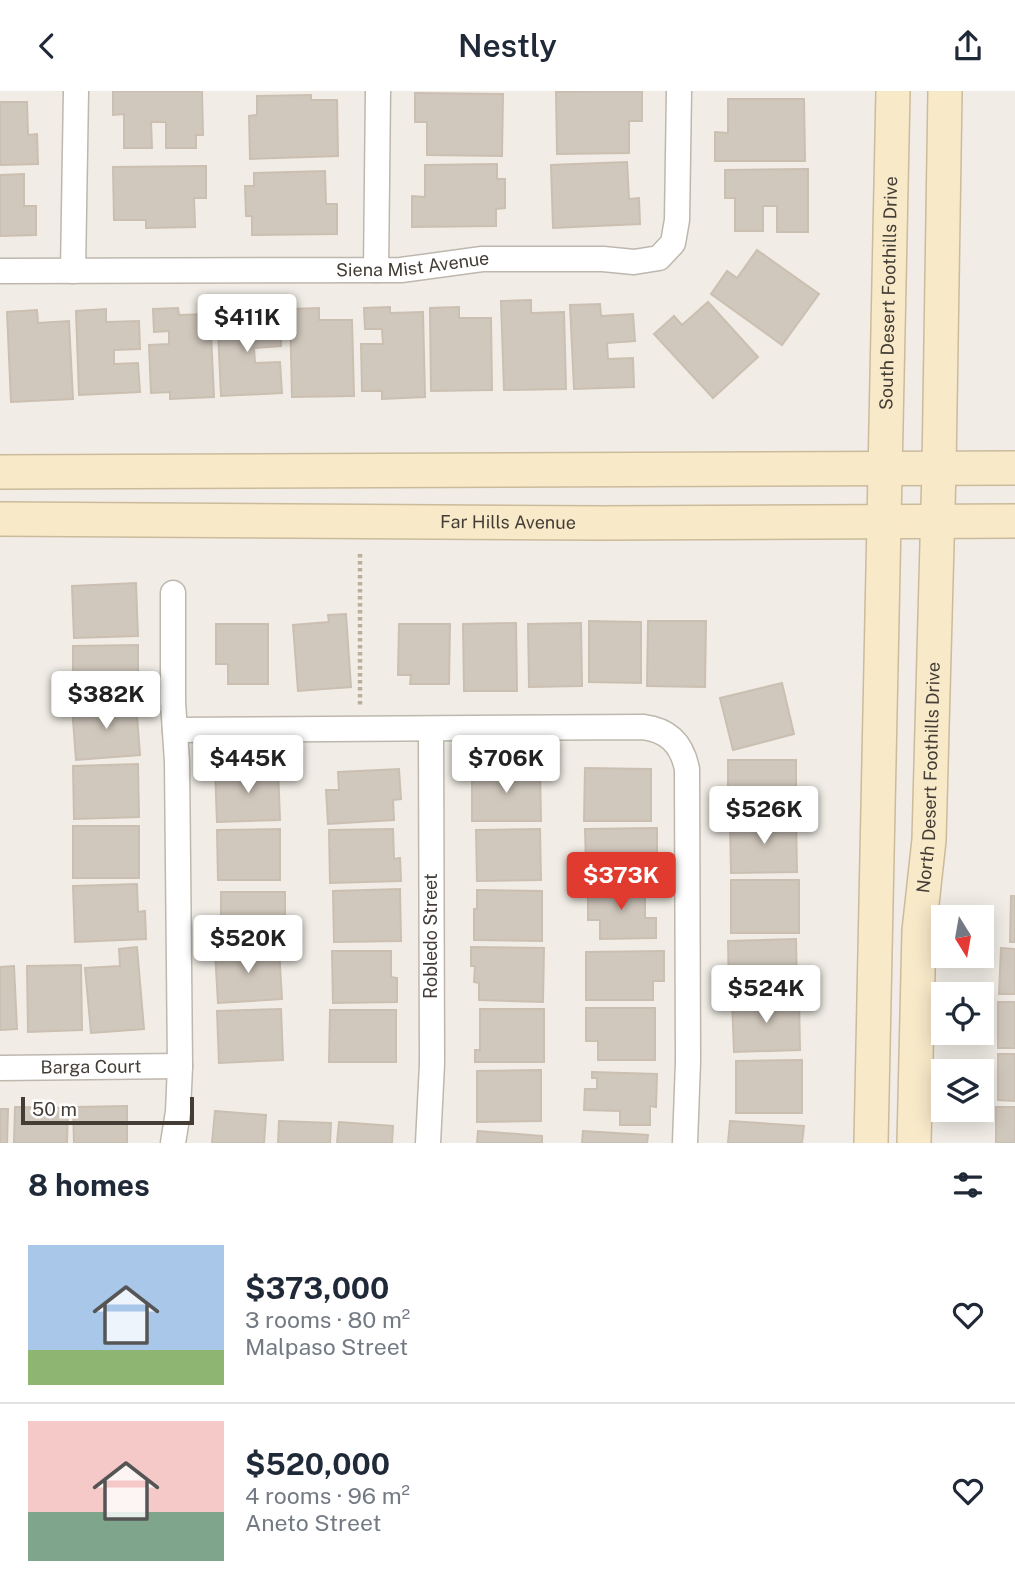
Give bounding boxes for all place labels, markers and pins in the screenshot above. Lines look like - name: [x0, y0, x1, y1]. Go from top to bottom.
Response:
- pin: $411K: [198, 295, 296, 354]
- pin: $382K: [57, 671, 155, 731]
- pin: $445K: [199, 735, 297, 795]
- pin: $706K: [457, 735, 555, 795]
- pin: $526K: [715, 787, 813, 846]
- pin: $373K: [572, 853, 670, 912]
- pin: $520K: [199, 915, 297, 975]
- pin: $524K: [717, 965, 815, 1025]

